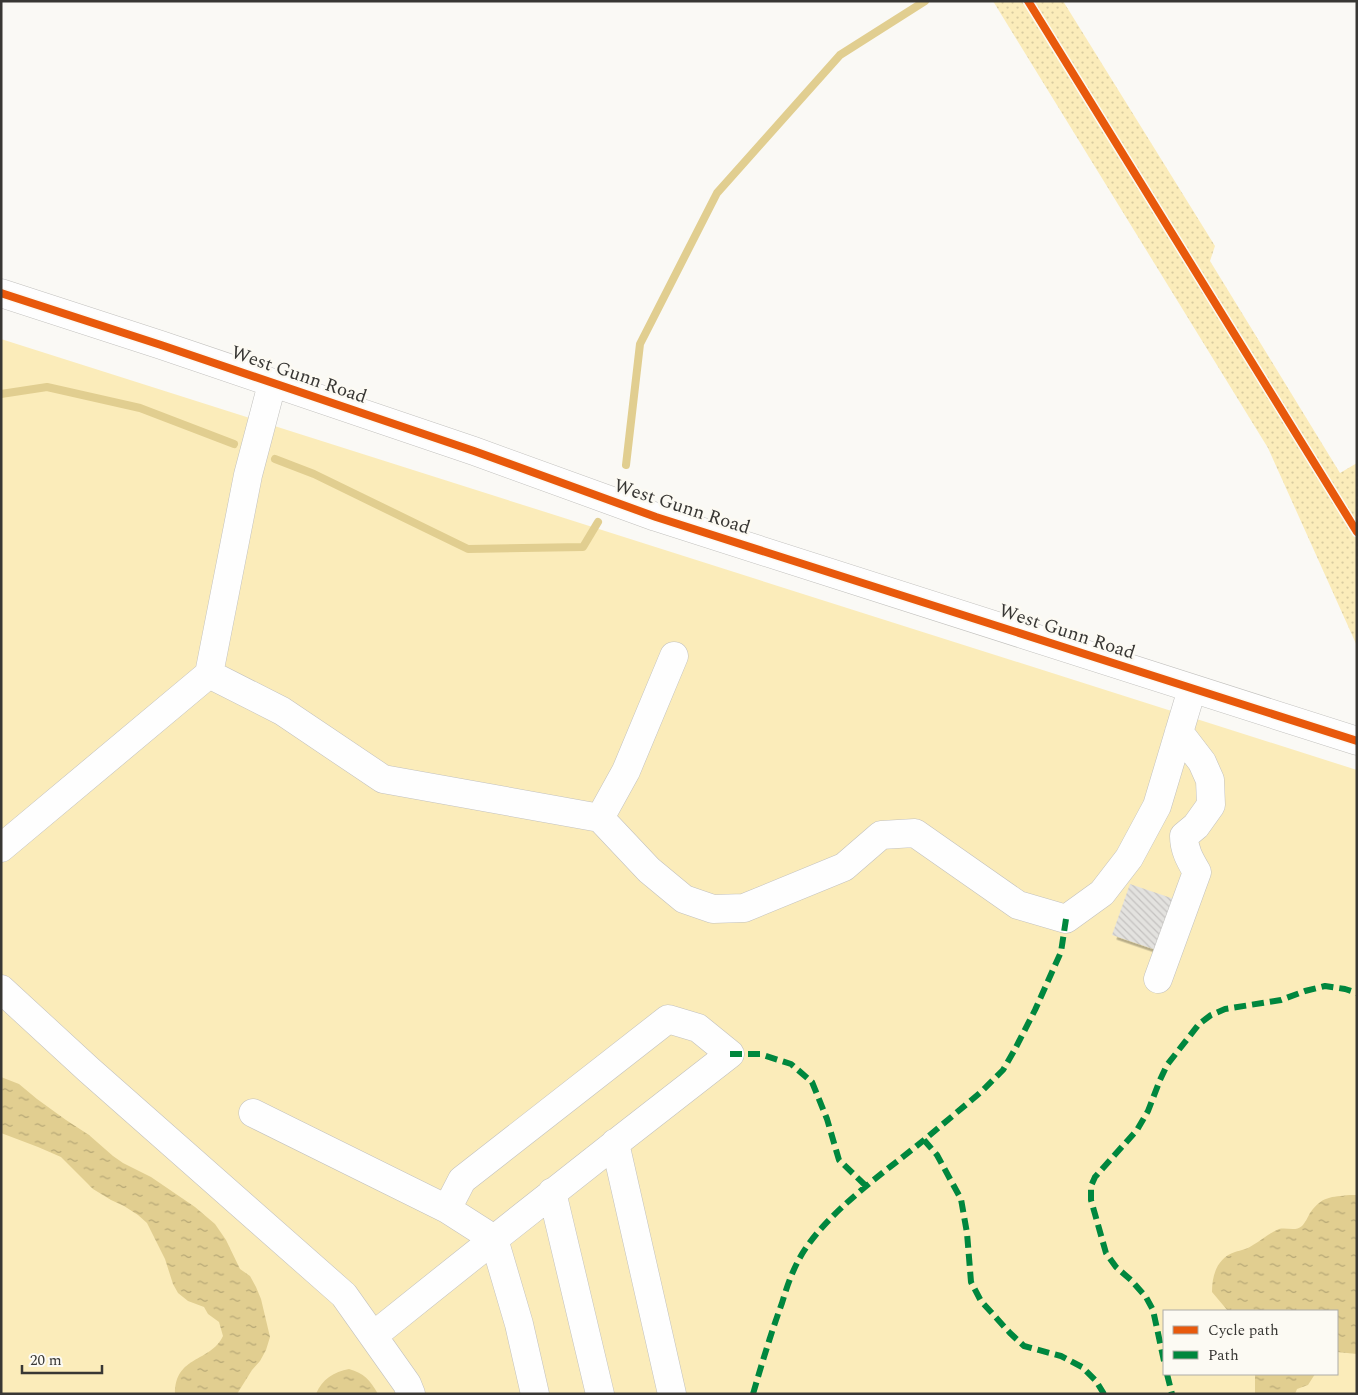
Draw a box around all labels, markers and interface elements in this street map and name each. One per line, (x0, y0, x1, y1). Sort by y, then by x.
street label: West Gunn Road (227, 338, 371, 412)
street label: West Gunn Road (610, 471, 754, 543)
street label: West Gunn Road (995, 596, 1139, 668)
legend (1163, 1310, 1338, 1375)
text: Cycle path (1208, 1319, 1279, 1342)
scale bar (22, 1342, 102, 1374)
text: Path (1208, 1344, 1239, 1367)
text: 20 m (30, 1349, 62, 1372)

